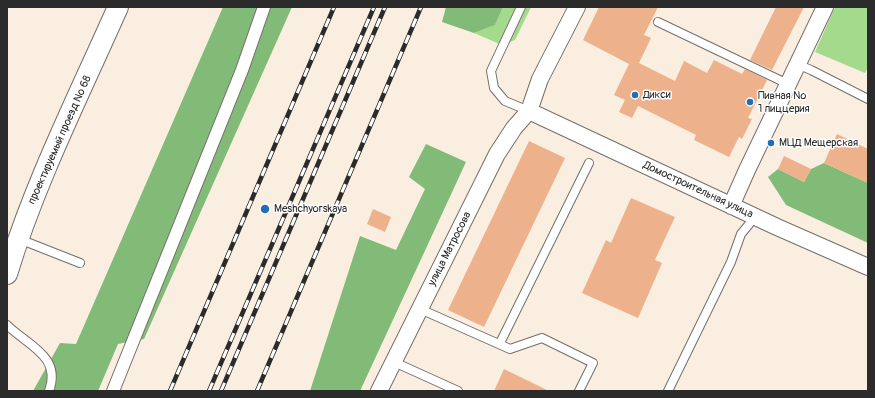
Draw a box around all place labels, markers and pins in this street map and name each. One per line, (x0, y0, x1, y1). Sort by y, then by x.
place label: Дикси (643, 88, 671, 102)
place label: Пивная № 1 пиццерия (758, 89, 810, 115)
marker: Дикси (630, 90, 640, 100)
marker: Пивная № 1 пиццерия (745, 97, 755, 107)
place label: МЦД Мещерская (779, 136, 858, 150)
marker: МЦД Мещерская (766, 138, 776, 148)
place label: Meshchyorskaya (274, 202, 347, 216)
marker: Meshchyorskaya (259, 203, 271, 215)

